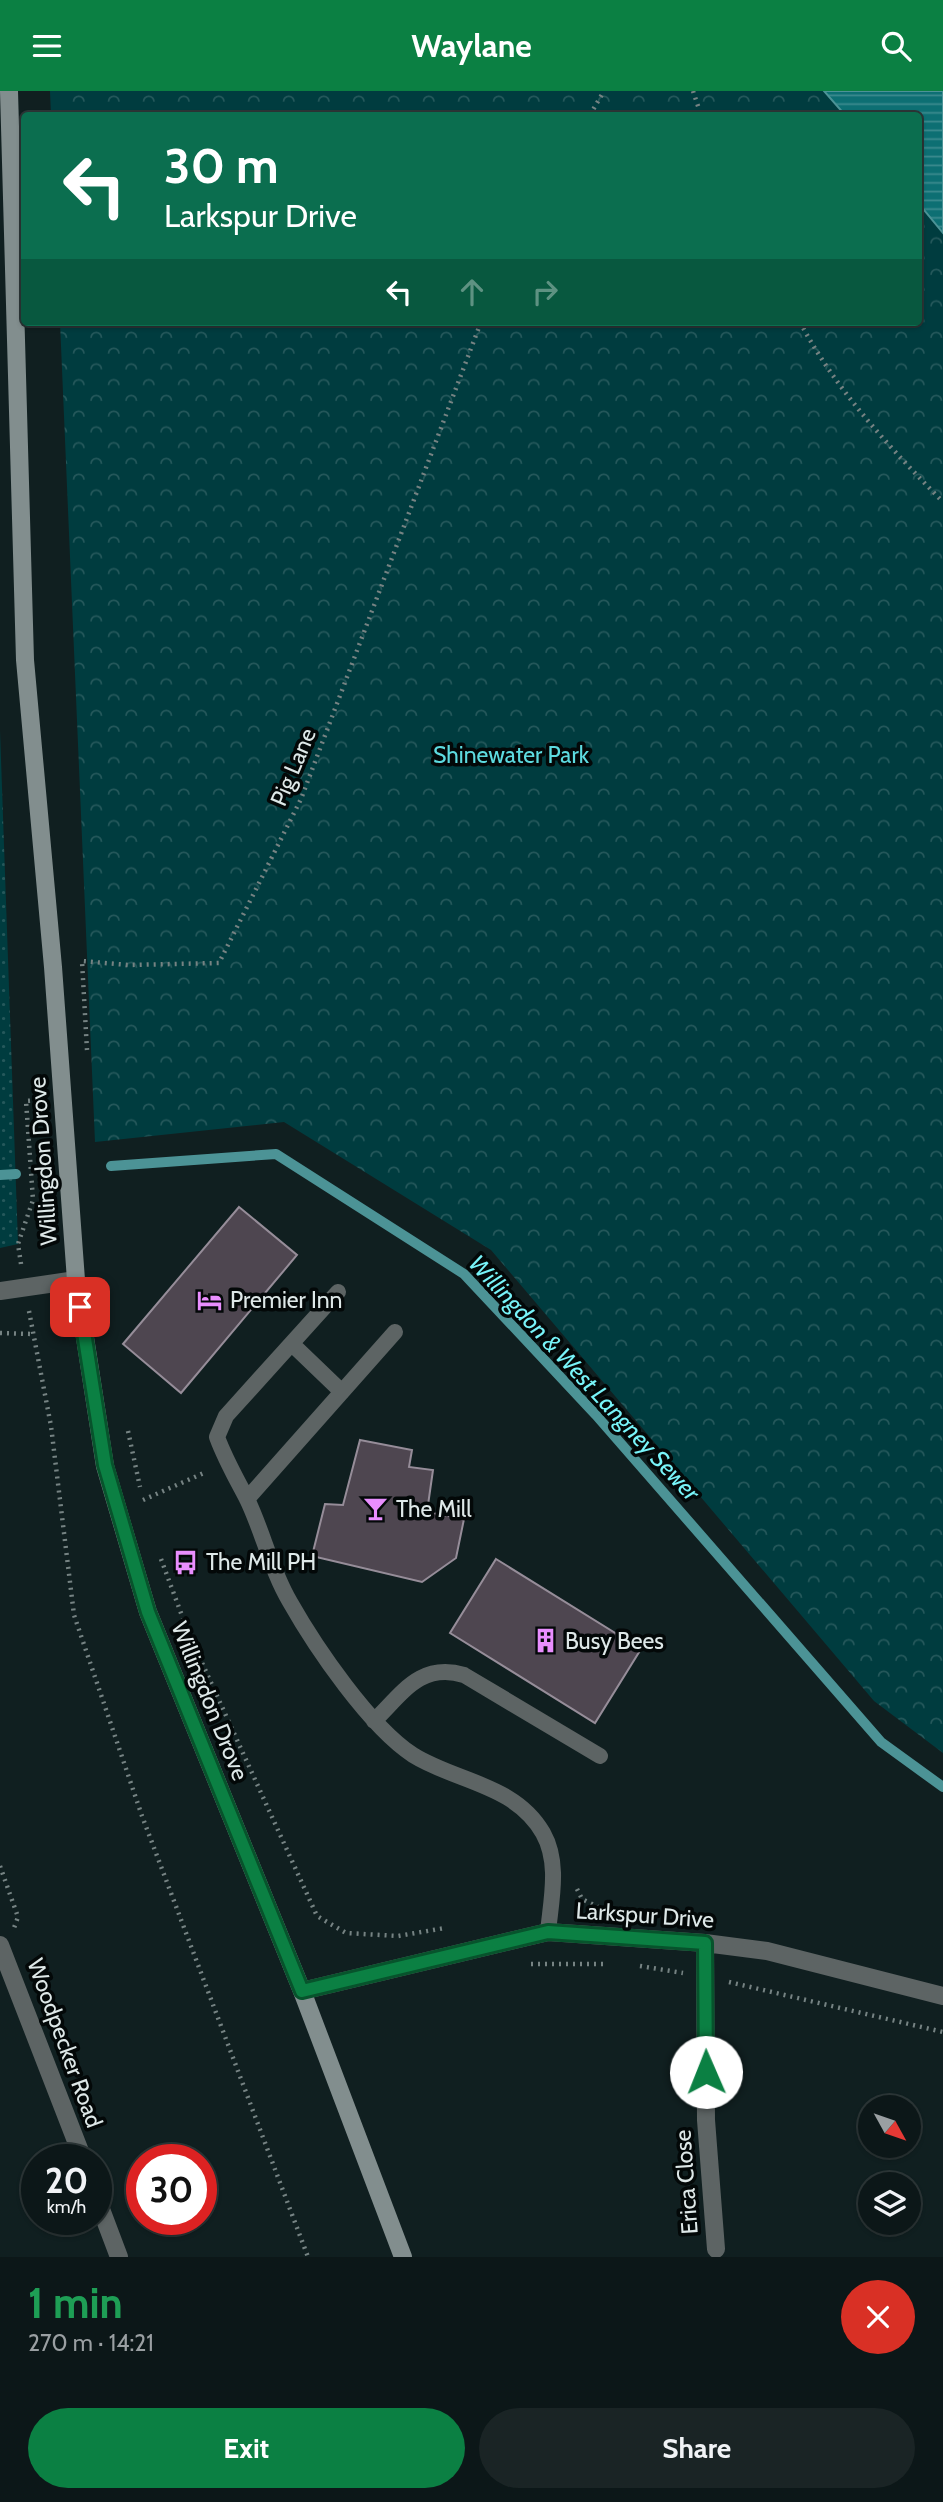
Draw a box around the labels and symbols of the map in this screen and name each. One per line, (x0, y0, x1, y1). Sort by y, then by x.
street label: Pig Lane (264, 724, 322, 810)
park label: Shinewater Park (433, 741, 590, 769)
street label: Willingdon Drove (23, 1076, 63, 1246)
water label: Willingdon & West Langney Sewer (463, 1249, 707, 1508)
pin (50, 1277, 110, 1337)
hotel icon: Premier Inn (196, 1286, 224, 1314)
place label: Premier Inn (230, 1286, 342, 1314)
bar icon: The Mill (362, 1495, 390, 1523)
place label: The Mill (396, 1495, 472, 1523)
bus stop icon: The Mill PH (172, 1548, 200, 1576)
place label: The Mill PH (206, 1548, 316, 1576)
street label: Willingdon Drove (165, 1617, 255, 1785)
building icon: Busy Bees (531, 1627, 559, 1655)
place label: Busy Bees (565, 1627, 664, 1655)
street label: Larkspur Drive (575, 1896, 715, 1934)
street label: Woodpecker Road (21, 1955, 109, 2131)
position arrow (669, 2035, 743, 2109)
north arrow (858, 2095, 920, 2158)
street label: Erica Close (668, 2129, 704, 2235)
speed limit sign: 30 (126, 2144, 217, 2235)

